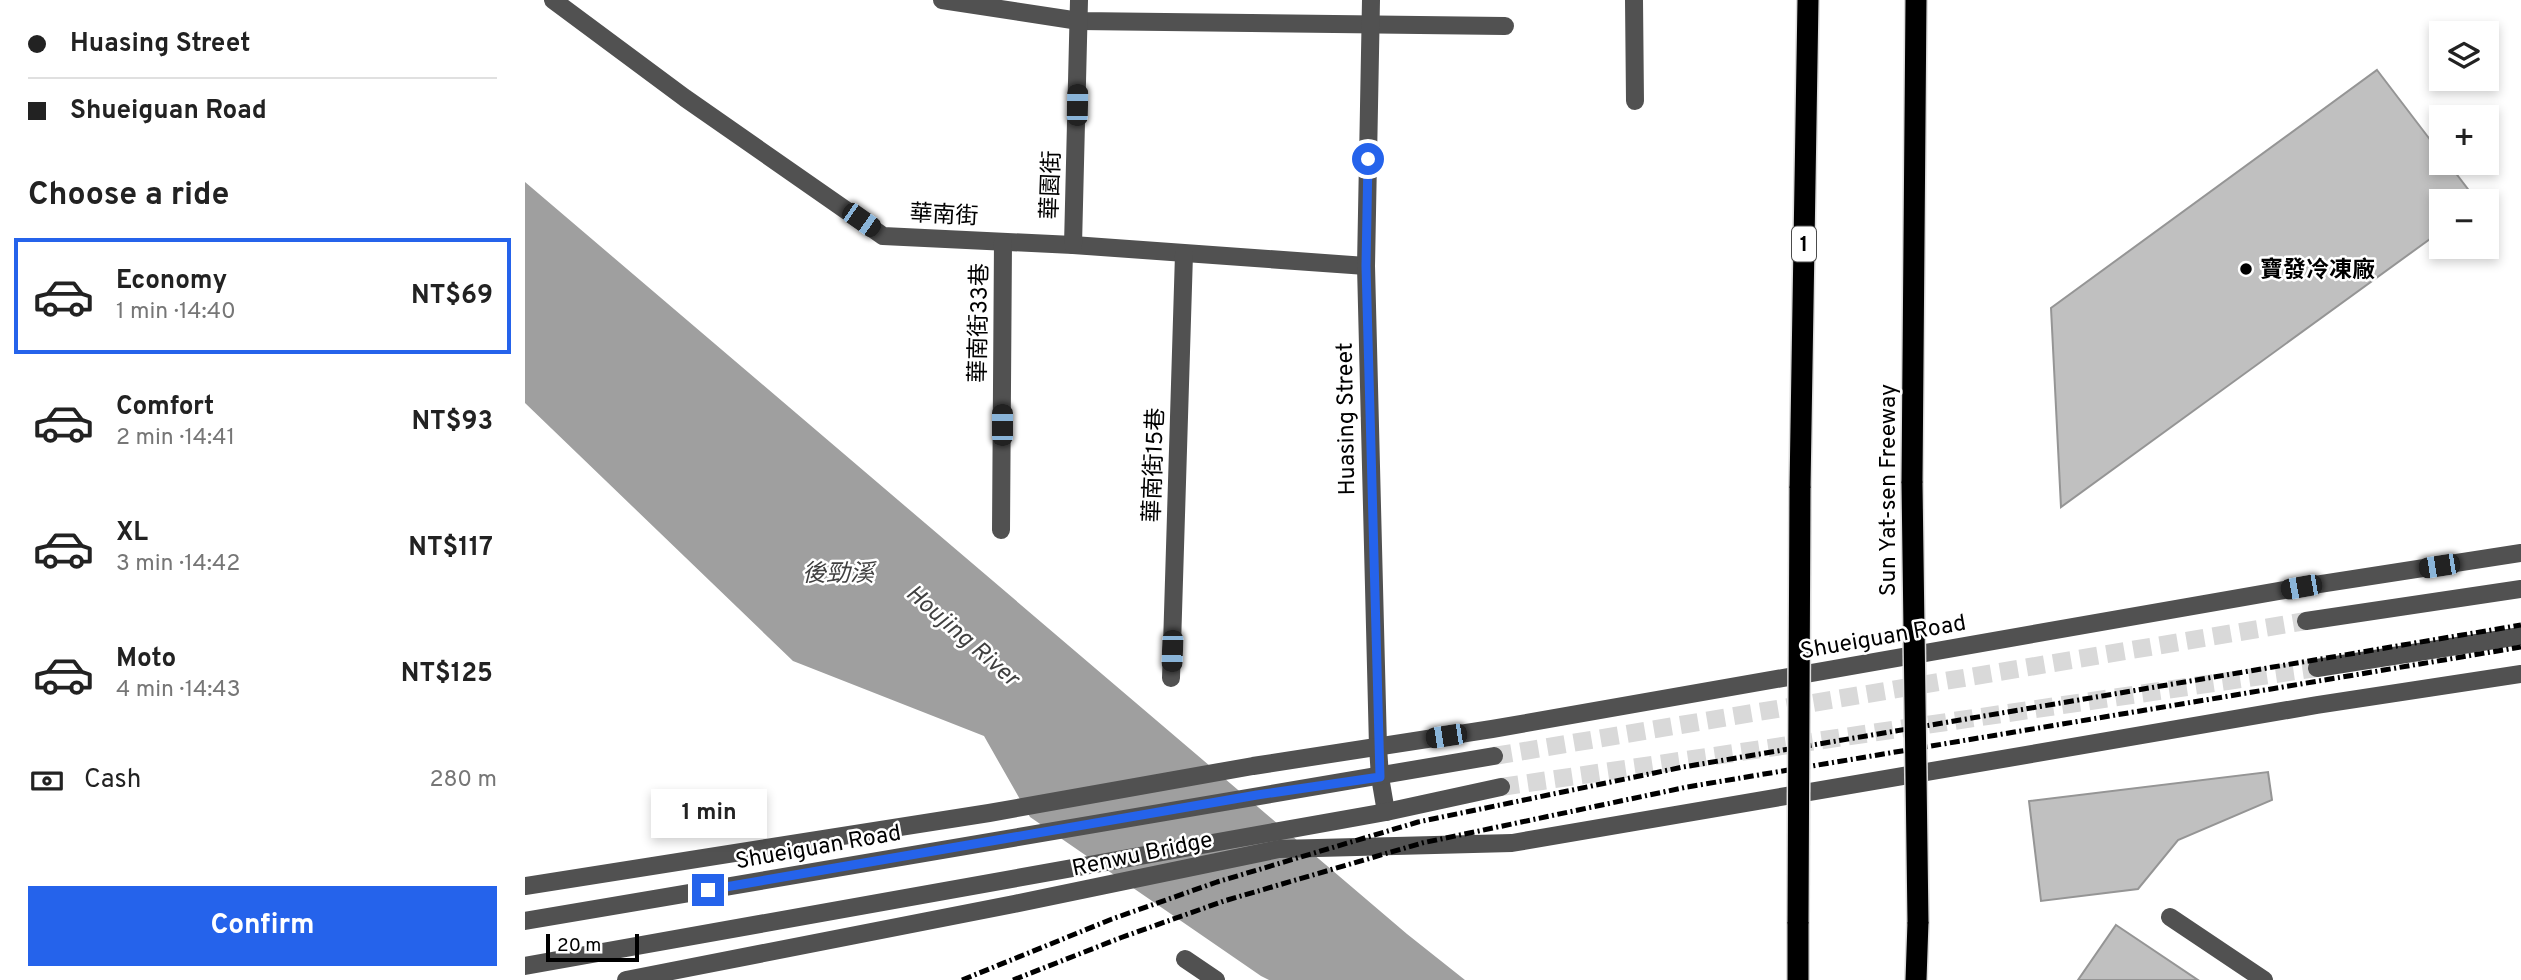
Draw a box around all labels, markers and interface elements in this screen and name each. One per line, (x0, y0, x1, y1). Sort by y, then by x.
map controls (2429, 21, 2499, 259)
button: layers (2429, 21, 2499, 91)
text: Huasing Street (70, 28, 250, 61)
car (1067, 84, 1088, 126)
text: Shueiguan Road (70, 95, 267, 128)
button: + (2429, 105, 2499, 175)
route start (1352, 143, 1384, 175)
street label: 華園街 (1037, 150, 1068, 220)
text: Choose a ride (28, 176, 229, 216)
button: − (2429, 189, 2499, 259)
car (838, 199, 885, 241)
street label: 華南街 (909, 200, 979, 233)
road number: 1 (1792, 226, 1816, 262)
place label: 寶發冷凍廠 (2260, 257, 2375, 286)
marker: 寶發冷凍廠 (2238, 261, 2254, 277)
street label: 華南街33巷 (965, 263, 996, 383)
icon: car (32, 265, 95, 328)
text: Economy (116, 265, 227, 298)
text: NT$69 (411, 280, 493, 313)
text: 1 min · 14:40 (116, 298, 236, 327)
street label: Huasing Street (1332, 342, 1363, 496)
street label: Sun Yat-sen Freeway (1875, 384, 1904, 596)
icon: car (32, 391, 95, 454)
text: Comfort (116, 391, 214, 424)
car (992, 404, 1013, 446)
text: NT$93 (411, 406, 493, 439)
street label: 華南街15巷 (1139, 407, 1172, 523)
text: 2 min · 14:41 (116, 424, 235, 453)
icon: car (32, 517, 95, 580)
text: XL (116, 517, 148, 550)
text: NT$117 (408, 532, 493, 565)
text: 3 min · 14:42 (116, 550, 240, 579)
car (2417, 552, 2462, 580)
water label: 後勁溪 (802, 560, 877, 590)
car (2279, 573, 2324, 601)
water label: Houjing River (899, 579, 1026, 695)
street label: Shueiguan Road (1798, 610, 1969, 667)
car (1161, 630, 1184, 672)
icon: car (32, 643, 95, 706)
text: Moto (116, 643, 176, 676)
text: NT$125 (401, 658, 493, 691)
text: 4 min · 14:43 (116, 676, 240, 705)
car (1424, 722, 1469, 750)
icon: cash (28, 762, 66, 800)
text: Cash (84, 764, 141, 797)
text: 280 m (429, 766, 497, 795)
callout: 1 min (650, 788, 766, 838)
text: 1 min (681, 799, 737, 828)
street label: Shueiguan Road (733, 820, 904, 877)
street label: Renwu Bridge (1070, 826, 1215, 884)
route end (692, 874, 724, 906)
button: Confirm (28, 886, 497, 966)
scale bar (546, 931, 639, 963)
text: 20 m (557, 934, 601, 958)

